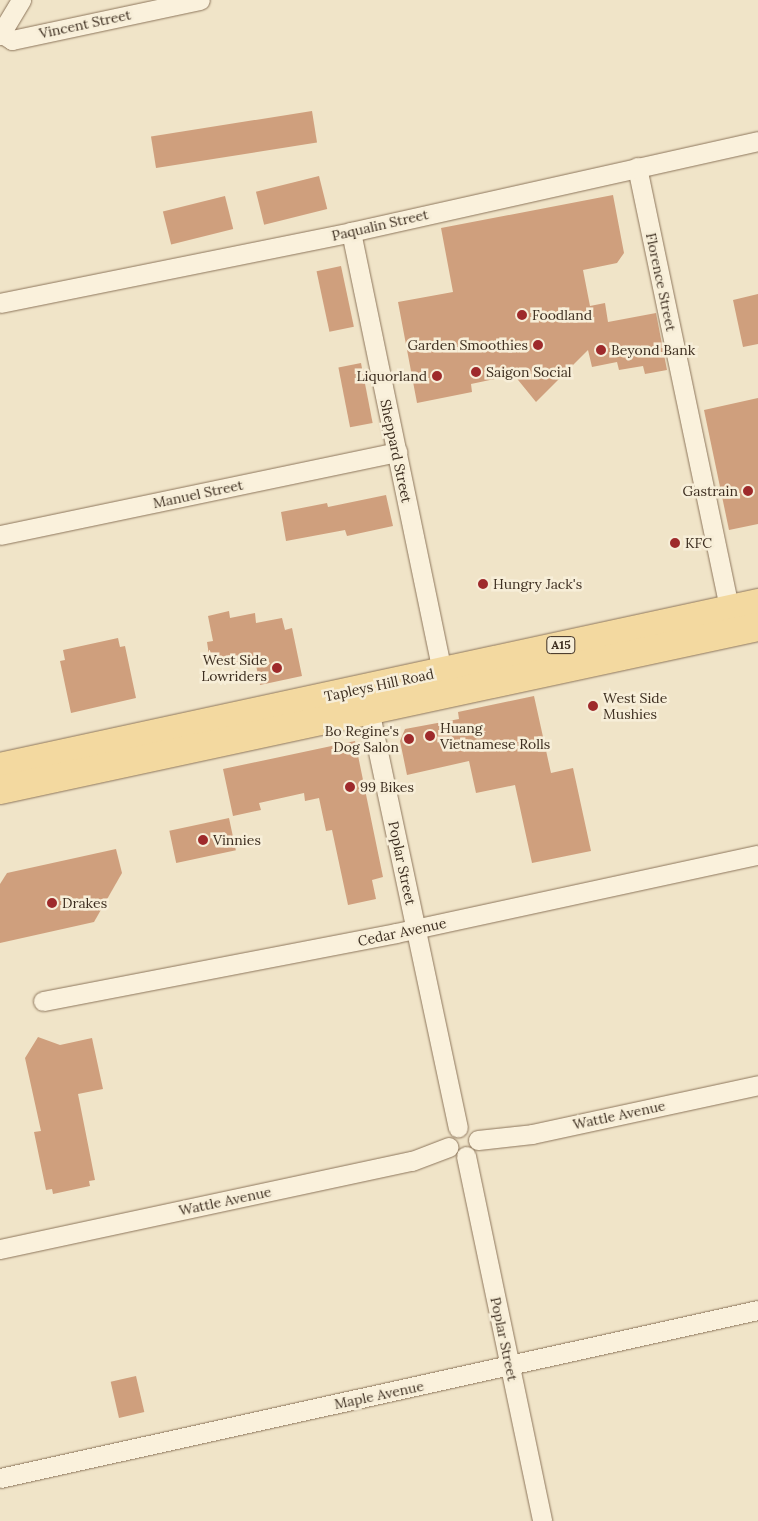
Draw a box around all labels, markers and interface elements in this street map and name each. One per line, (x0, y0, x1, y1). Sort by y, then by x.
street label: Vincent Street (38, 6, 132, 42)
street label: Paqualin Street (330, 206, 430, 244)
street label: Florence Street (642, 231, 680, 333)
place label: Foodland (532, 307, 592, 323)
marker: Foodland (516, 309, 528, 321)
place label: Garden Smoothies (407, 337, 528, 353)
marker: Garden Smoothies (532, 339, 544, 351)
place label: Beyond Bank (611, 342, 695, 358)
marker: Beyond Bank (595, 344, 607, 356)
place label: Saigon Social (486, 364, 572, 380)
marker: Saigon Social (470, 366, 482, 378)
place label: Liquorland (356, 368, 427, 384)
marker: Liquorland (431, 370, 443, 382)
street label: Sheppard Street (377, 398, 415, 504)
street label: Manuel Street (151, 476, 245, 512)
place label: Gastrain (683, 483, 738, 499)
marker: Gastrain (742, 485, 754, 497)
place label: KFC (685, 535, 712, 551)
marker: KFC (669, 537, 681, 549)
place label: Hungry Jack's (493, 576, 582, 592)
marker: Hungry Jack's (477, 578, 489, 590)
road number: A15 (546, 636, 576, 654)
place label: West Side Lowriders (201, 652, 267, 684)
marker: West Side Lowriders (271, 662, 283, 674)
street label: Tapleys Hill Road (323, 665, 435, 705)
place label: West Side Mushies (603, 690, 667, 722)
marker: West Side Mushies (587, 700, 599, 712)
place label: Huang Vietnamese Rolls (440, 720, 550, 752)
place label: Bo Regine's Dog Salon (325, 723, 399, 756)
marker: Huang Vietnamese Rolls (424, 730, 436, 742)
marker: Bo Regine's Dog Salon (403, 733, 415, 745)
place label: 99 Bikes (360, 779, 414, 795)
marker: 99 Bikes (344, 781, 356, 793)
street label: Poplar Street (385, 820, 419, 906)
place label: Vinnies (213, 832, 261, 848)
marker: Vinnies (197, 834, 209, 846)
place label: Drakes (62, 895, 107, 911)
marker: Drakes (46, 897, 58, 909)
street label: Cedar Avenue (356, 914, 448, 950)
street label: Wattle Avenue (571, 1097, 667, 1133)
street label: Wattle Avenue (177, 1183, 273, 1219)
street label: Poplar Street (487, 1296, 521, 1382)
street label: Maple Avenue (333, 1377, 425, 1413)

